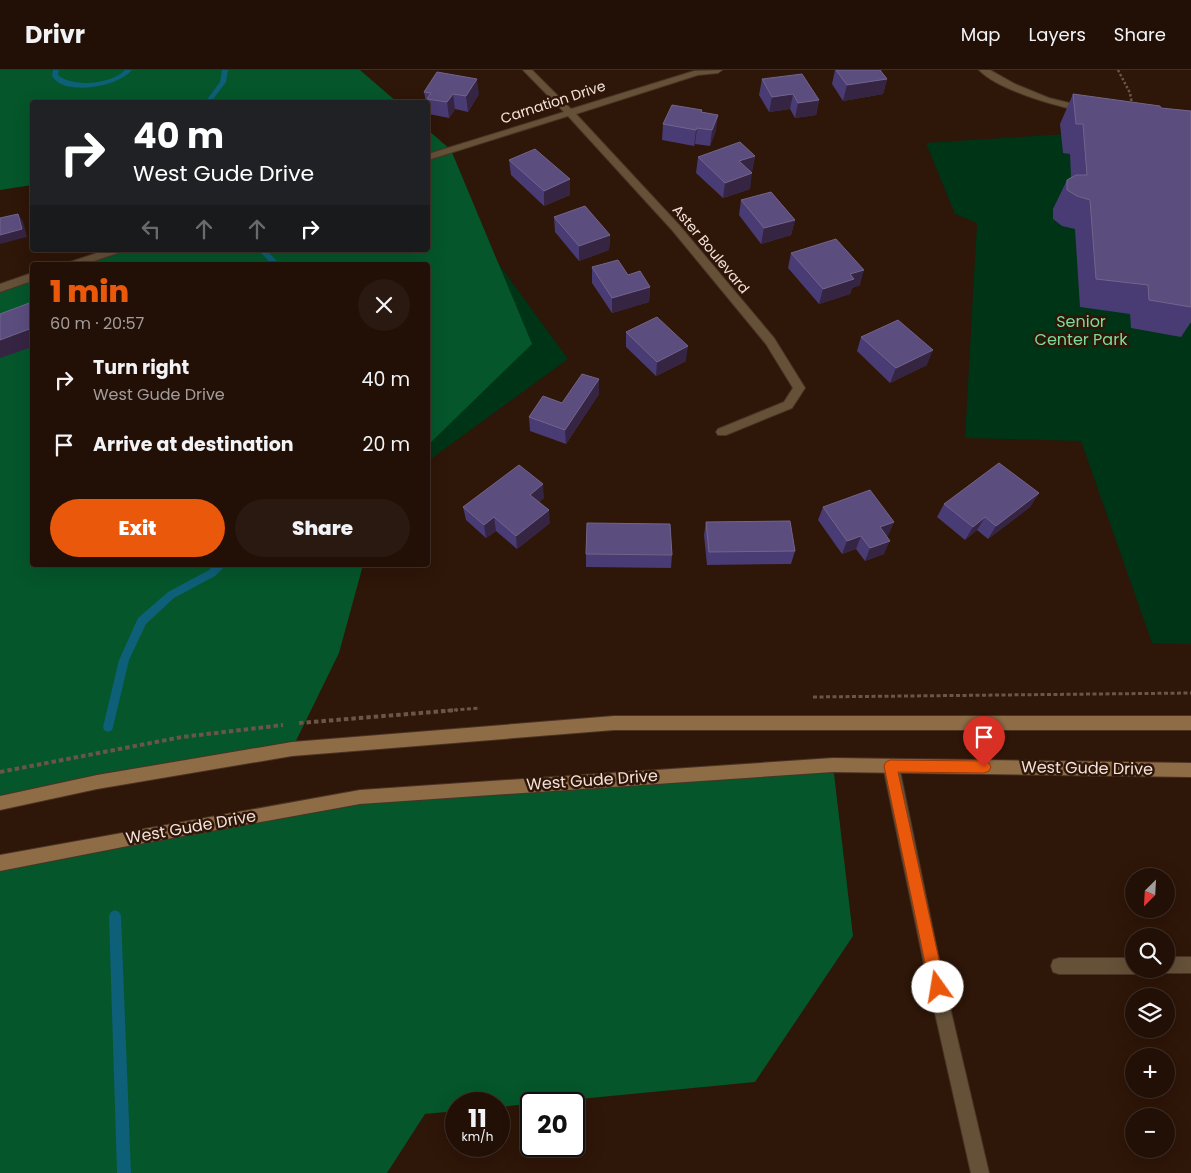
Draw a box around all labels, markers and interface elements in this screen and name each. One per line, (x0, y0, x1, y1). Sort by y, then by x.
text: Drivr (25, 18, 85, 51)
text: Map (961, 22, 1001, 47)
text: Layers (1029, 22, 1086, 47)
text: Share (1114, 22, 1166, 47)
street label: Carnation Drive (498, 76, 608, 128)
text: 40 m (133, 111, 224, 160)
icon: right (50, 120, 115, 185)
text: West Gude Drive (133, 158, 314, 189)
street label: Aster Boulevard (668, 200, 754, 298)
icon: left (137, 215, 165, 243)
icon: ahead (190, 215, 218, 243)
icon: ahead (243, 215, 271, 243)
icon: right (296, 215, 324, 243)
text: 1 min (50, 270, 129, 313)
button: close (358, 279, 410, 331)
park label: Senior Center Park (1035, 310, 1128, 351)
text: 60 m · 20:57 (50, 312, 144, 335)
text: Turn right (93, 354, 189, 381)
icon: right (50, 366, 78, 394)
text: 40 m (361, 366, 410, 393)
text: West Gude Drive (93, 383, 225, 406)
icon: arrive (50, 431, 78, 459)
text: Arrive at destination (93, 431, 294, 458)
text: 20 m (362, 431, 410, 458)
button: Exit (50, 499, 225, 557)
button: Share (235, 499, 410, 557)
pin (963, 716, 1005, 767)
icon: arrive (970, 723, 998, 751)
street label: West Gude Drive (1021, 755, 1153, 781)
street label: West Gude Drive (525, 764, 659, 796)
street label: West Gude Drive (124, 804, 258, 850)
north arrow (1125, 868, 1175, 918)
map controls (1125, 868, 1175, 1158)
button: search (1125, 928, 1175, 978)
position arrow (911, 960, 963, 1012)
button: layers (1125, 988, 1175, 1038)
button: + (1125, 1048, 1175, 1098)
speed limit sign: 20 (520, 1092, 585, 1157)
text: 11 (468, 1101, 487, 1136)
button: − (1125, 1108, 1175, 1158)
text: km/h (462, 1128, 493, 1145)

